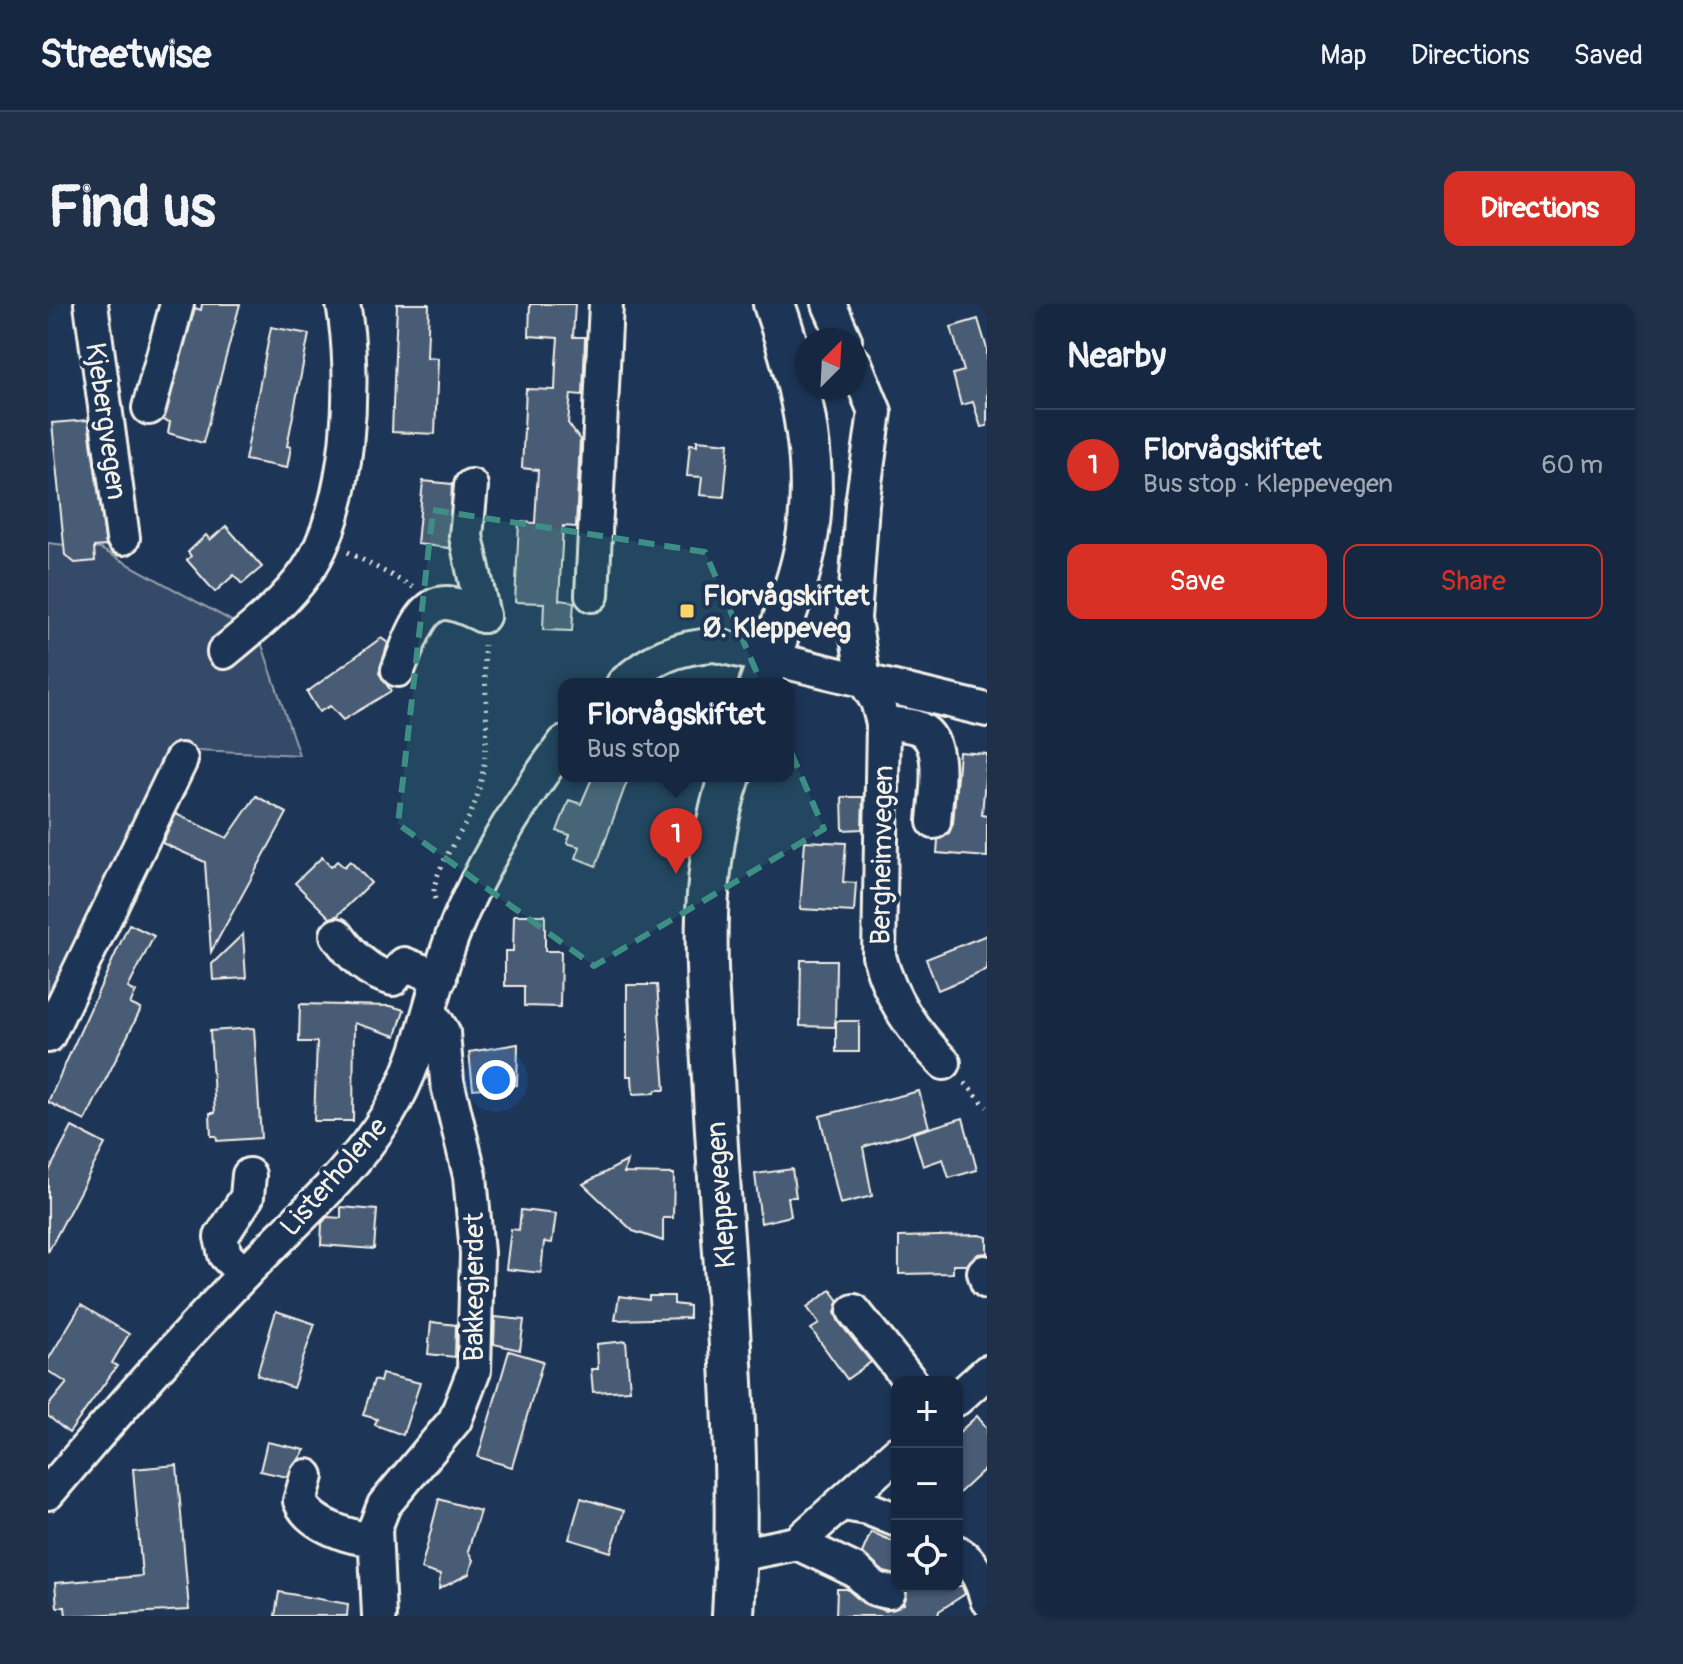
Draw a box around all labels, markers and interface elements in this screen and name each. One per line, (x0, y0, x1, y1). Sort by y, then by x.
text: Streetwise (40, 31, 211, 79)
text: Map (1320, 38, 1367, 73)
text: Directions (1411, 38, 1530, 73)
text: Saved (1574, 38, 1643, 73)
button: Directions (1444, 171, 1635, 246)
text: Find us (48, 174, 216, 243)
north arrow (795, 328, 867, 400)
text: Nearby (1067, 335, 1166, 378)
street label: Kjebergvegen (77, 340, 134, 502)
text: Florvågskiftet (1143, 431, 1322, 468)
text: 1 (1088, 449, 1098, 481)
text: 60 m (1541, 449, 1603, 481)
text: Bus stop · Kleppevegen (1143, 468, 1393, 500)
button: Save (1067, 544, 1327, 619)
button: Share (1343, 544, 1603, 619)
place label: Florvågskiftet Ø. Kleppeveg (703, 579, 870, 646)
marker: Florvågskiftet Ø. Kleppeveg (678, 602, 696, 620)
popup (558, 678, 794, 782)
text: Florvågskiftet (587, 696, 765, 733)
text: Bus stop (587, 733, 680, 765)
street label: Bergheimvegen (863, 765, 902, 945)
pin: 1 (650, 808, 702, 874)
your location (476, 1060, 516, 1100)
street label: Listerholene (273, 1110, 395, 1244)
street label: Kleppevegen (699, 1120, 744, 1270)
street label: Bakkegjerdet (457, 1212, 492, 1361)
map controls (891, 1376, 963, 1592)
button: + (891, 1376, 963, 1448)
button: − (891, 1448, 963, 1520)
button: locate (891, 1520, 963, 1592)

